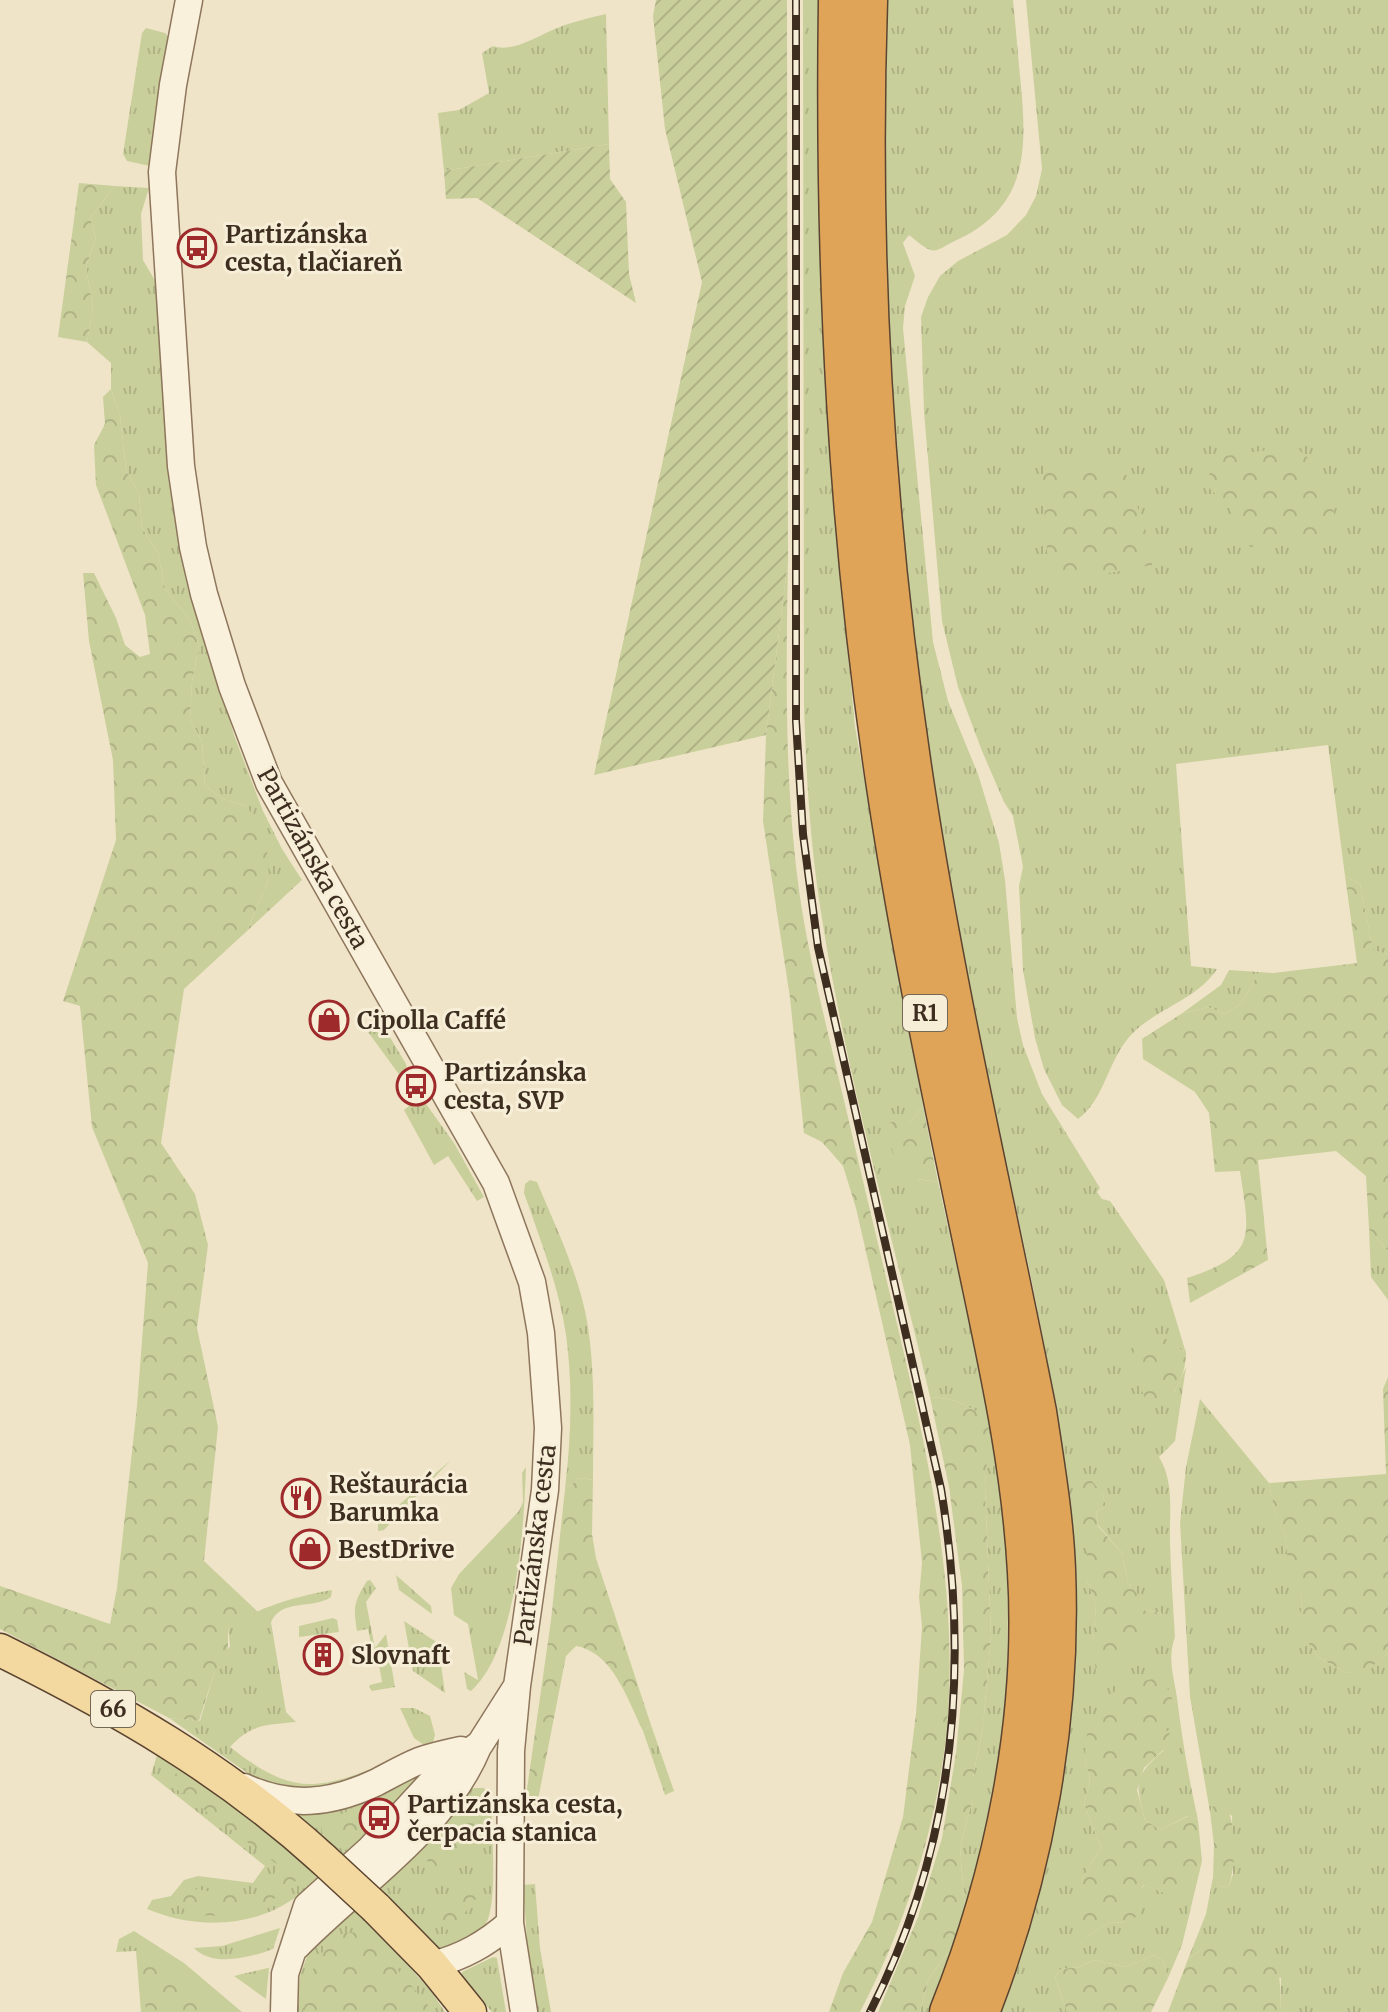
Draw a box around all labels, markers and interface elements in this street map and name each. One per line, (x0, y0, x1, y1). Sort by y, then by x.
place label: Partizánska cesta, tlačiareň (225, 219, 403, 278)
bus stop icon: Partizánska cesta, tlačiareň (176, 227, 218, 269)
street label: Partizánska cesta (250, 762, 376, 954)
road number: R1 (903, 995, 947, 1031)
shop icon: Cipolla Caffé (308, 999, 350, 1041)
place label: Cipolla Caffé (357, 1005, 506, 1036)
place label: Partizánska cesta, SVP (444, 1057, 587, 1116)
bus stop icon: Partizánska cesta, SVP (395, 1065, 437, 1107)
street label: Partizánska cesta (507, 1442, 563, 1647)
place label: Reštaurácia Barumka (329, 1469, 468, 1528)
restaurant icon: Reštaurácia Barumka (280, 1477, 322, 1519)
shop icon: BestDrive (289, 1528, 331, 1570)
place label: BestDrive (338, 1534, 454, 1565)
building icon: Slovnaft (302, 1634, 344, 1676)
place label: Slovnaft (351, 1640, 451, 1671)
road number: 66 (91, 1691, 135, 1727)
place label: Partizánska cesta, čerpacia stanica (407, 1789, 623, 1848)
bus stop icon: Partizánska cesta, čerpacia stanica (358, 1797, 400, 1839)

